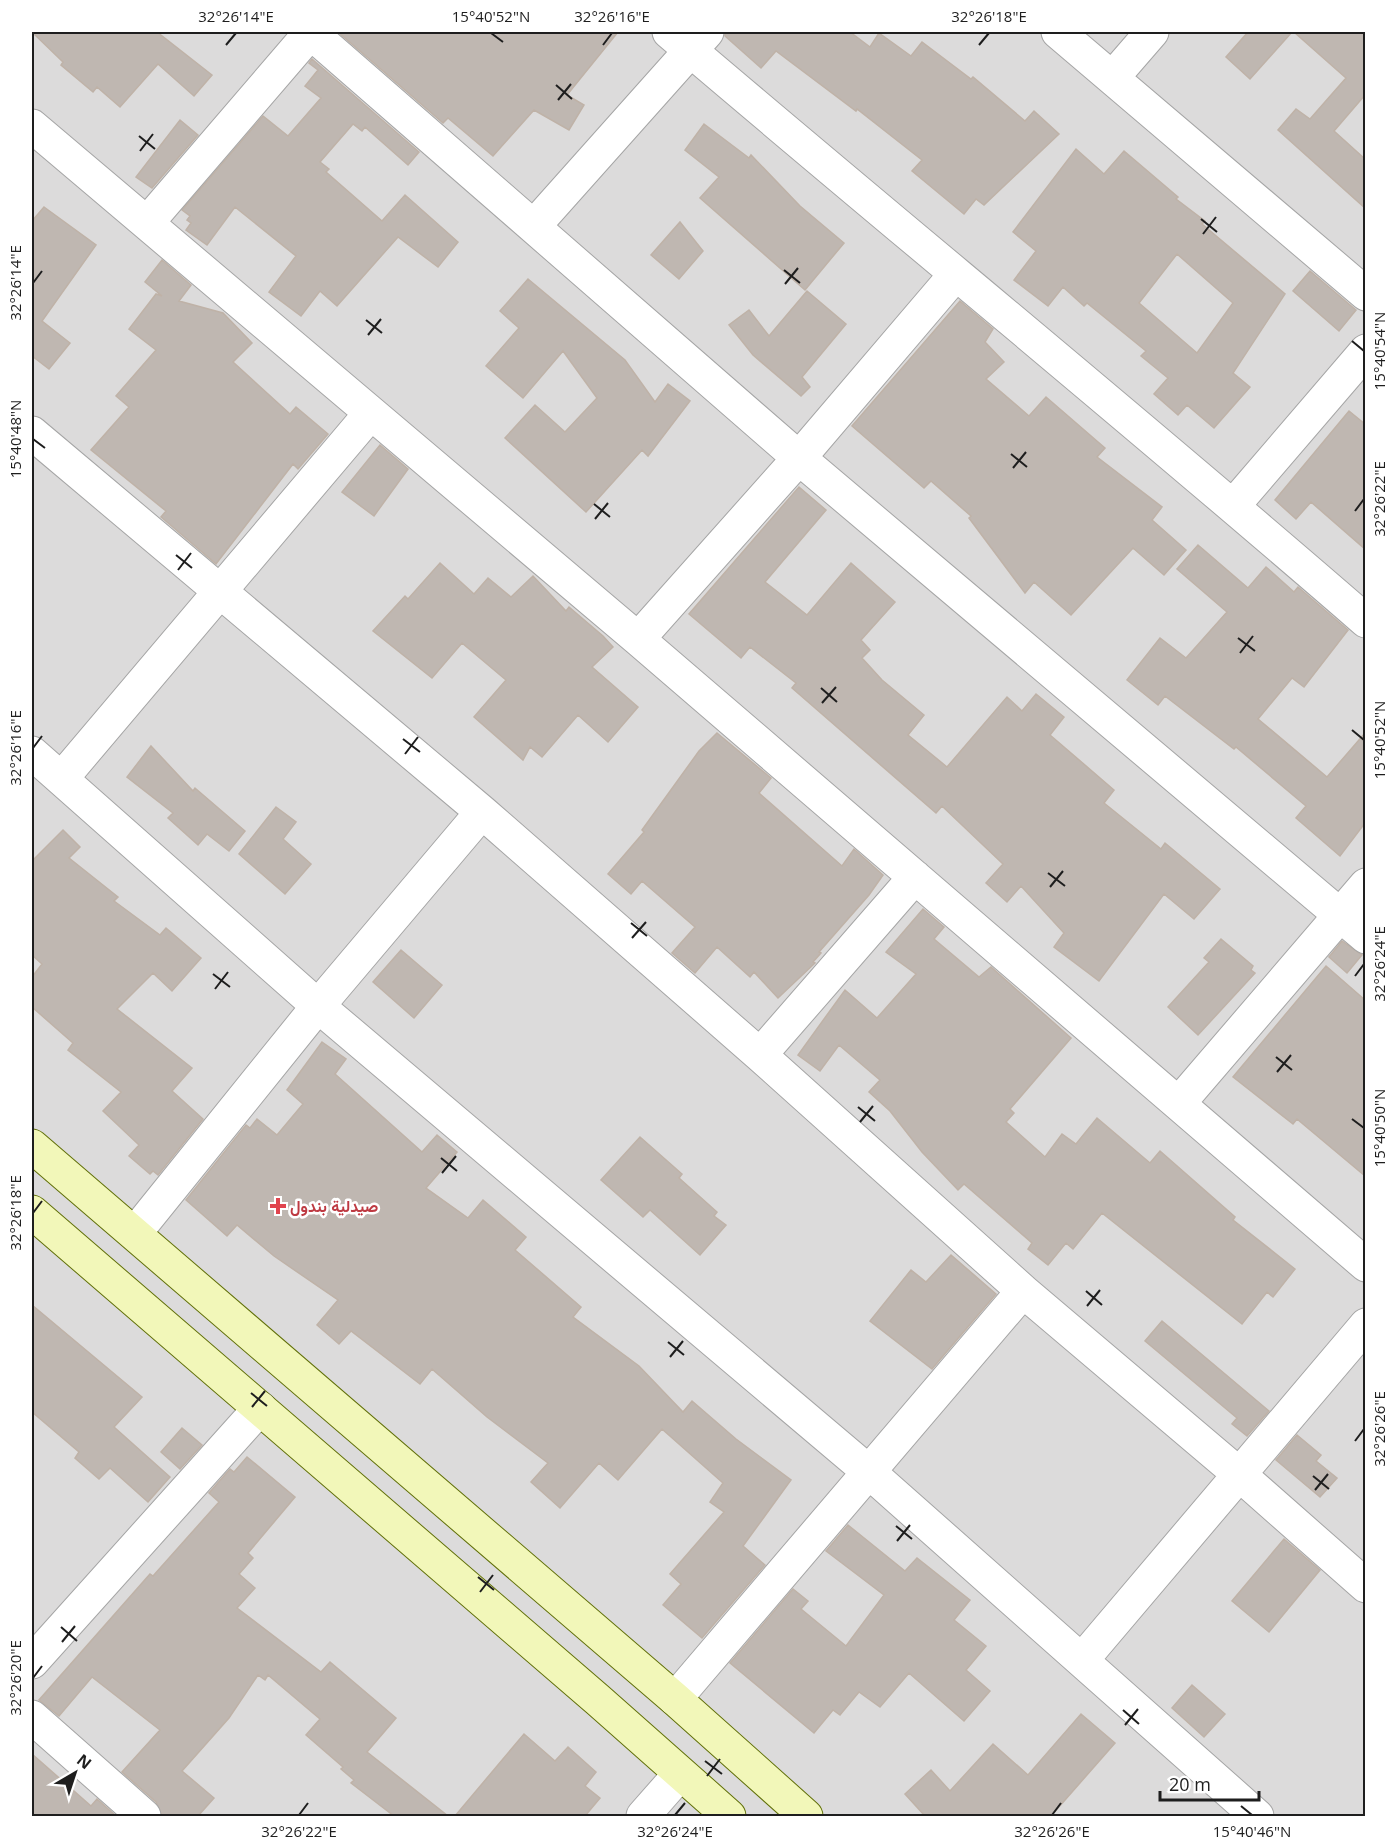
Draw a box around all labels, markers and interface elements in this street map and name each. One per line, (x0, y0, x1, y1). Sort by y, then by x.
text: 32°26'14"E (198, 6, 274, 26)
text: 15°40'52"N (452, 6, 530, 26)
text: 32°26'16"E (574, 6, 650, 26)
text: 32°26'18"E (951, 6, 1027, 26)
text: 32°26'14"E (5, 245, 25, 321)
text: 15°40'54"N (1369, 312, 1389, 390)
text: 15°40'48"N (5, 400, 25, 478)
text: 32°26'22"E (1369, 461, 1389, 537)
text: 15°40'52"N (1369, 701, 1389, 779)
text: 32°26'16"E (5, 710, 25, 786)
text: 32°26'24"E (1369, 926, 1389, 1002)
text: 15°40'50"N (1369, 1089, 1389, 1167)
text: 32°26'18"E (5, 1175, 25, 1251)
place label: صيدلية بندول (290, 1195, 378, 1217)
marker: صيدلية بندول (271, 1199, 285, 1213)
text: 32°26'26"E (1369, 1391, 1389, 1467)
text: 32°26'20"E (5, 1640, 25, 1716)
north arrow (45, 1743, 105, 1803)
text: N (72, 1749, 96, 1774)
scale bar (1160, 1764, 1259, 1802)
text: 20 m (1169, 1772, 1211, 1796)
text: 32°26'22"E (261, 1821, 337, 1841)
text: 32°26'24"E (637, 1821, 713, 1841)
text: 32°26'26"E (1014, 1821, 1090, 1841)
text: 15°40'46"N (1213, 1821, 1291, 1841)

